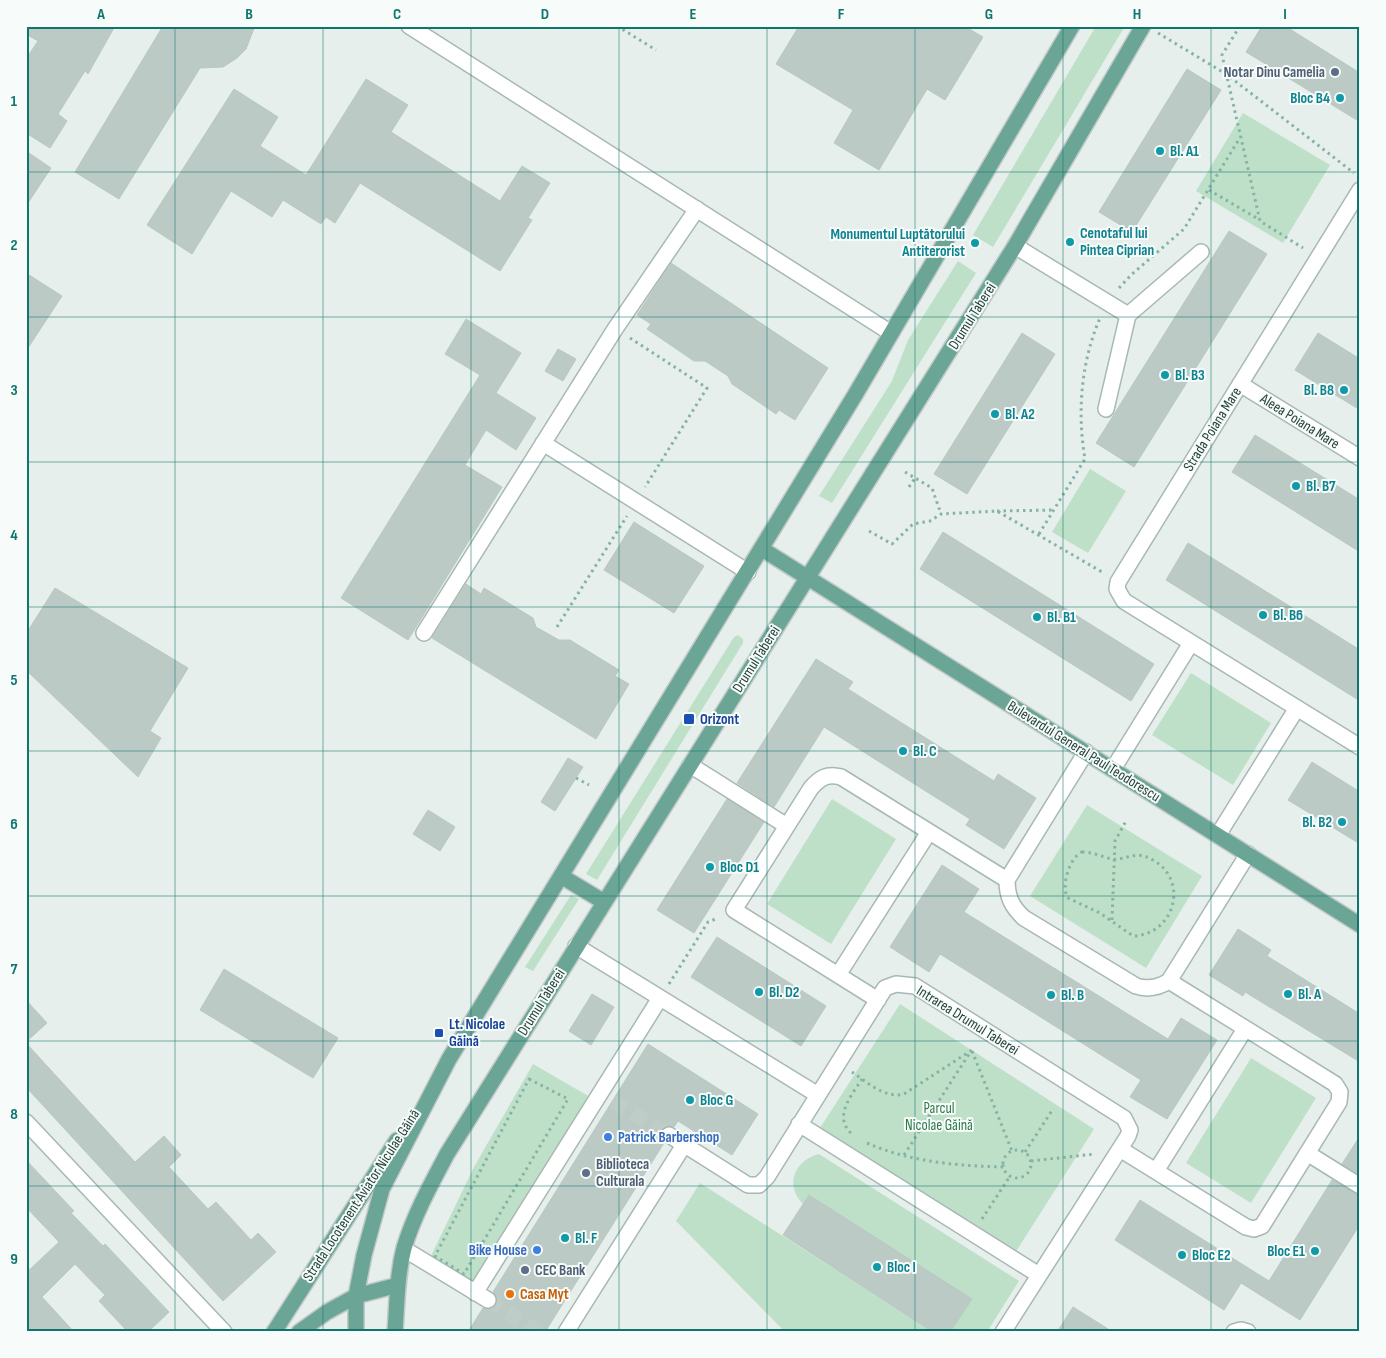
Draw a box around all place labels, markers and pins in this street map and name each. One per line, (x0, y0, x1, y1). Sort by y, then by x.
place label: Notar Dinu Camelia (1224, 63, 1325, 82)
marker: Notar Dinu Camelia (1329, 66, 1341, 78)
place label: Bloc B4 (1290, 89, 1330, 108)
marker: Bloc B4 (1334, 92, 1346, 104)
place label: Bl. A1 (1170, 142, 1199, 161)
marker: Bl. A1 (1154, 145, 1166, 157)
place label: Cenotaful lui Pintea Ciprian (1080, 224, 1154, 260)
place label: Monumentul Luptătorului Antiterorist (830, 225, 965, 261)
marker: Cenotaful lui Pintea Ciprian (1064, 236, 1076, 248)
marker: Monumentul Luptătorului Antiterorist (969, 237, 981, 249)
place label: Bl. B3 (1175, 366, 1205, 385)
marker: Bl. B3 (1159, 369, 1171, 381)
place label: Bl. B8 (1304, 381, 1334, 400)
marker: Bl. B8 (1338, 384, 1350, 396)
place label: Bl. A2 (1005, 405, 1035, 424)
marker: Bl. A2 (989, 408, 1001, 420)
place label: Bl. B7 (1306, 477, 1336, 496)
marker: Bl. B7 (1290, 480, 1302, 492)
place label: Bl. B6 (1273, 606, 1303, 625)
place label: Bl. B1 (1047, 608, 1076, 627)
marker: Bl. B6 (1257, 609, 1269, 621)
marker: Bl. B1 (1031, 611, 1043, 623)
place label: Orizont (700, 710, 739, 729)
marker: Orizont (682, 712, 696, 726)
place label: Bl. C (913, 742, 937, 761)
marker: Bl. C (897, 745, 909, 757)
place label: Bl. B2 (1302, 813, 1332, 832)
marker: Bl. B2 (1336, 816, 1348, 828)
place label: Bloc D1 (720, 858, 759, 877)
marker: Bloc D1 (704, 861, 716, 873)
place label: Bl. D2 (769, 983, 799, 1002)
place label: Bl. A (1298, 985, 1322, 1004)
marker: Bl. D2 (753, 986, 765, 998)
place label: Bl. B (1061, 986, 1084, 1005)
marker: Bl. A (1282, 988, 1294, 1000)
marker: Bl. B (1045, 989, 1057, 1001)
place label: Lt. Nicolae Găină (449, 1015, 505, 1051)
marker: Lt. Nicolae Găină (433, 1027, 445, 1039)
place label: Bloc G (700, 1091, 733, 1110)
marker: Bloc G (684, 1094, 696, 1106)
place label: Patrick Barbershop (618, 1128, 719, 1147)
marker: Patrick Barbershop (602, 1131, 614, 1143)
place label: Biblioteca Culturala (596, 1155, 649, 1191)
marker: Biblioteca Culturala (580, 1167, 592, 1179)
place label: Bl. F (575, 1229, 597, 1248)
marker: Bl. F (559, 1232, 571, 1244)
place label: Bike House (469, 1241, 527, 1260)
place label: Bloc E1 (1267, 1242, 1305, 1261)
marker: Bike House (531, 1244, 543, 1256)
marker: Bloc E1 (1309, 1245, 1321, 1257)
place label: Bloc E2 (1192, 1246, 1230, 1265)
marker: Bloc E2 (1176, 1249, 1188, 1261)
place label: Bloc I (887, 1258, 916, 1277)
place label: CEC Bank (535, 1261, 586, 1280)
marker: Bloc I (871, 1261, 883, 1273)
marker: CEC Bank (519, 1264, 531, 1276)
place label: Casa Myt (520, 1285, 569, 1304)
marker: Casa Myt (504, 1288, 516, 1300)

